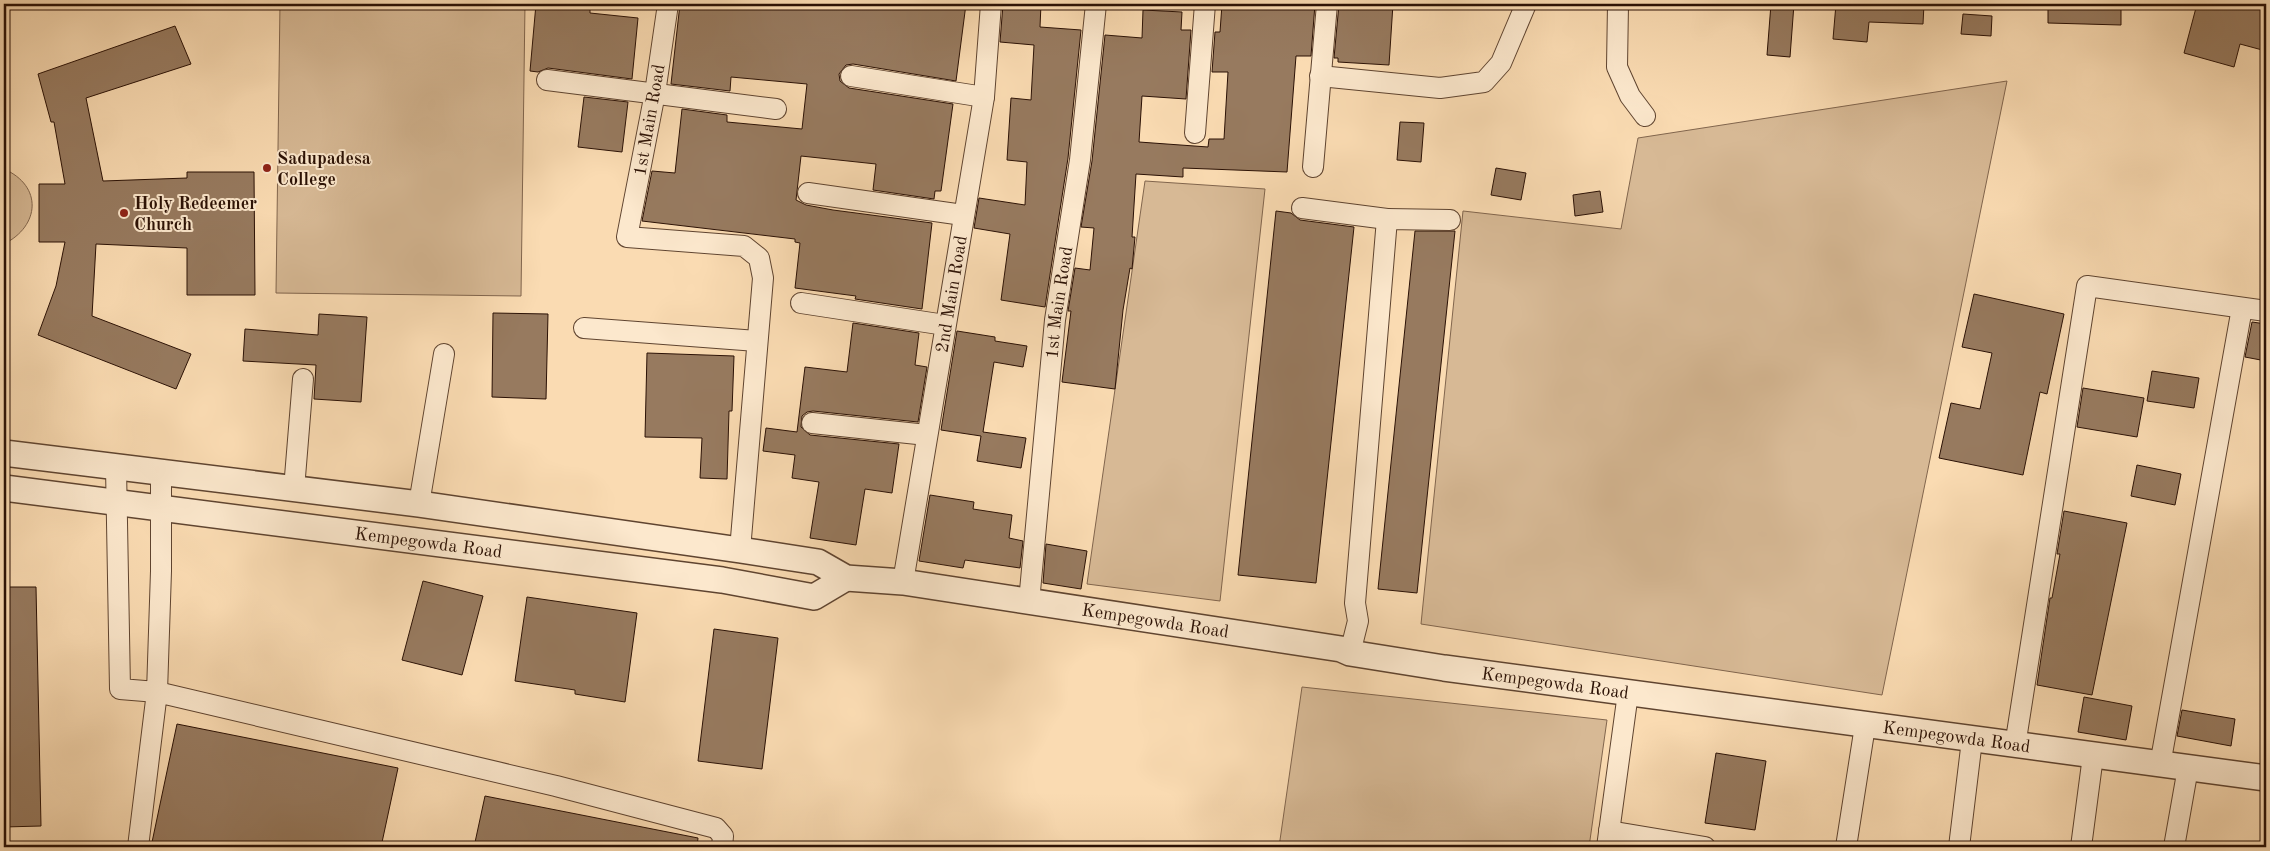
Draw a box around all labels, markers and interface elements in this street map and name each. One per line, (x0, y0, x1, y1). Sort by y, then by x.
street label: 1st Main Road (631, 63, 669, 178)
place label: Sadupadesa College (277, 150, 371, 189)
marker: Sadupadesa College (261, 162, 273, 174)
place label: Holy Redeemer Church (134, 195, 257, 234)
marker: Holy Redeemer Church (118, 207, 130, 219)
street label: 2nd Main Road (933, 234, 971, 354)
street label: 1st Main Road (1043, 245, 1076, 360)
street label: Kempegowda Road (353, 525, 503, 562)
street label: Kempegowda Road (1080, 601, 1230, 642)
street label: Kempegowda Road (1480, 665, 1630, 703)
street label: Kempegowda Road (1882, 719, 2031, 756)

